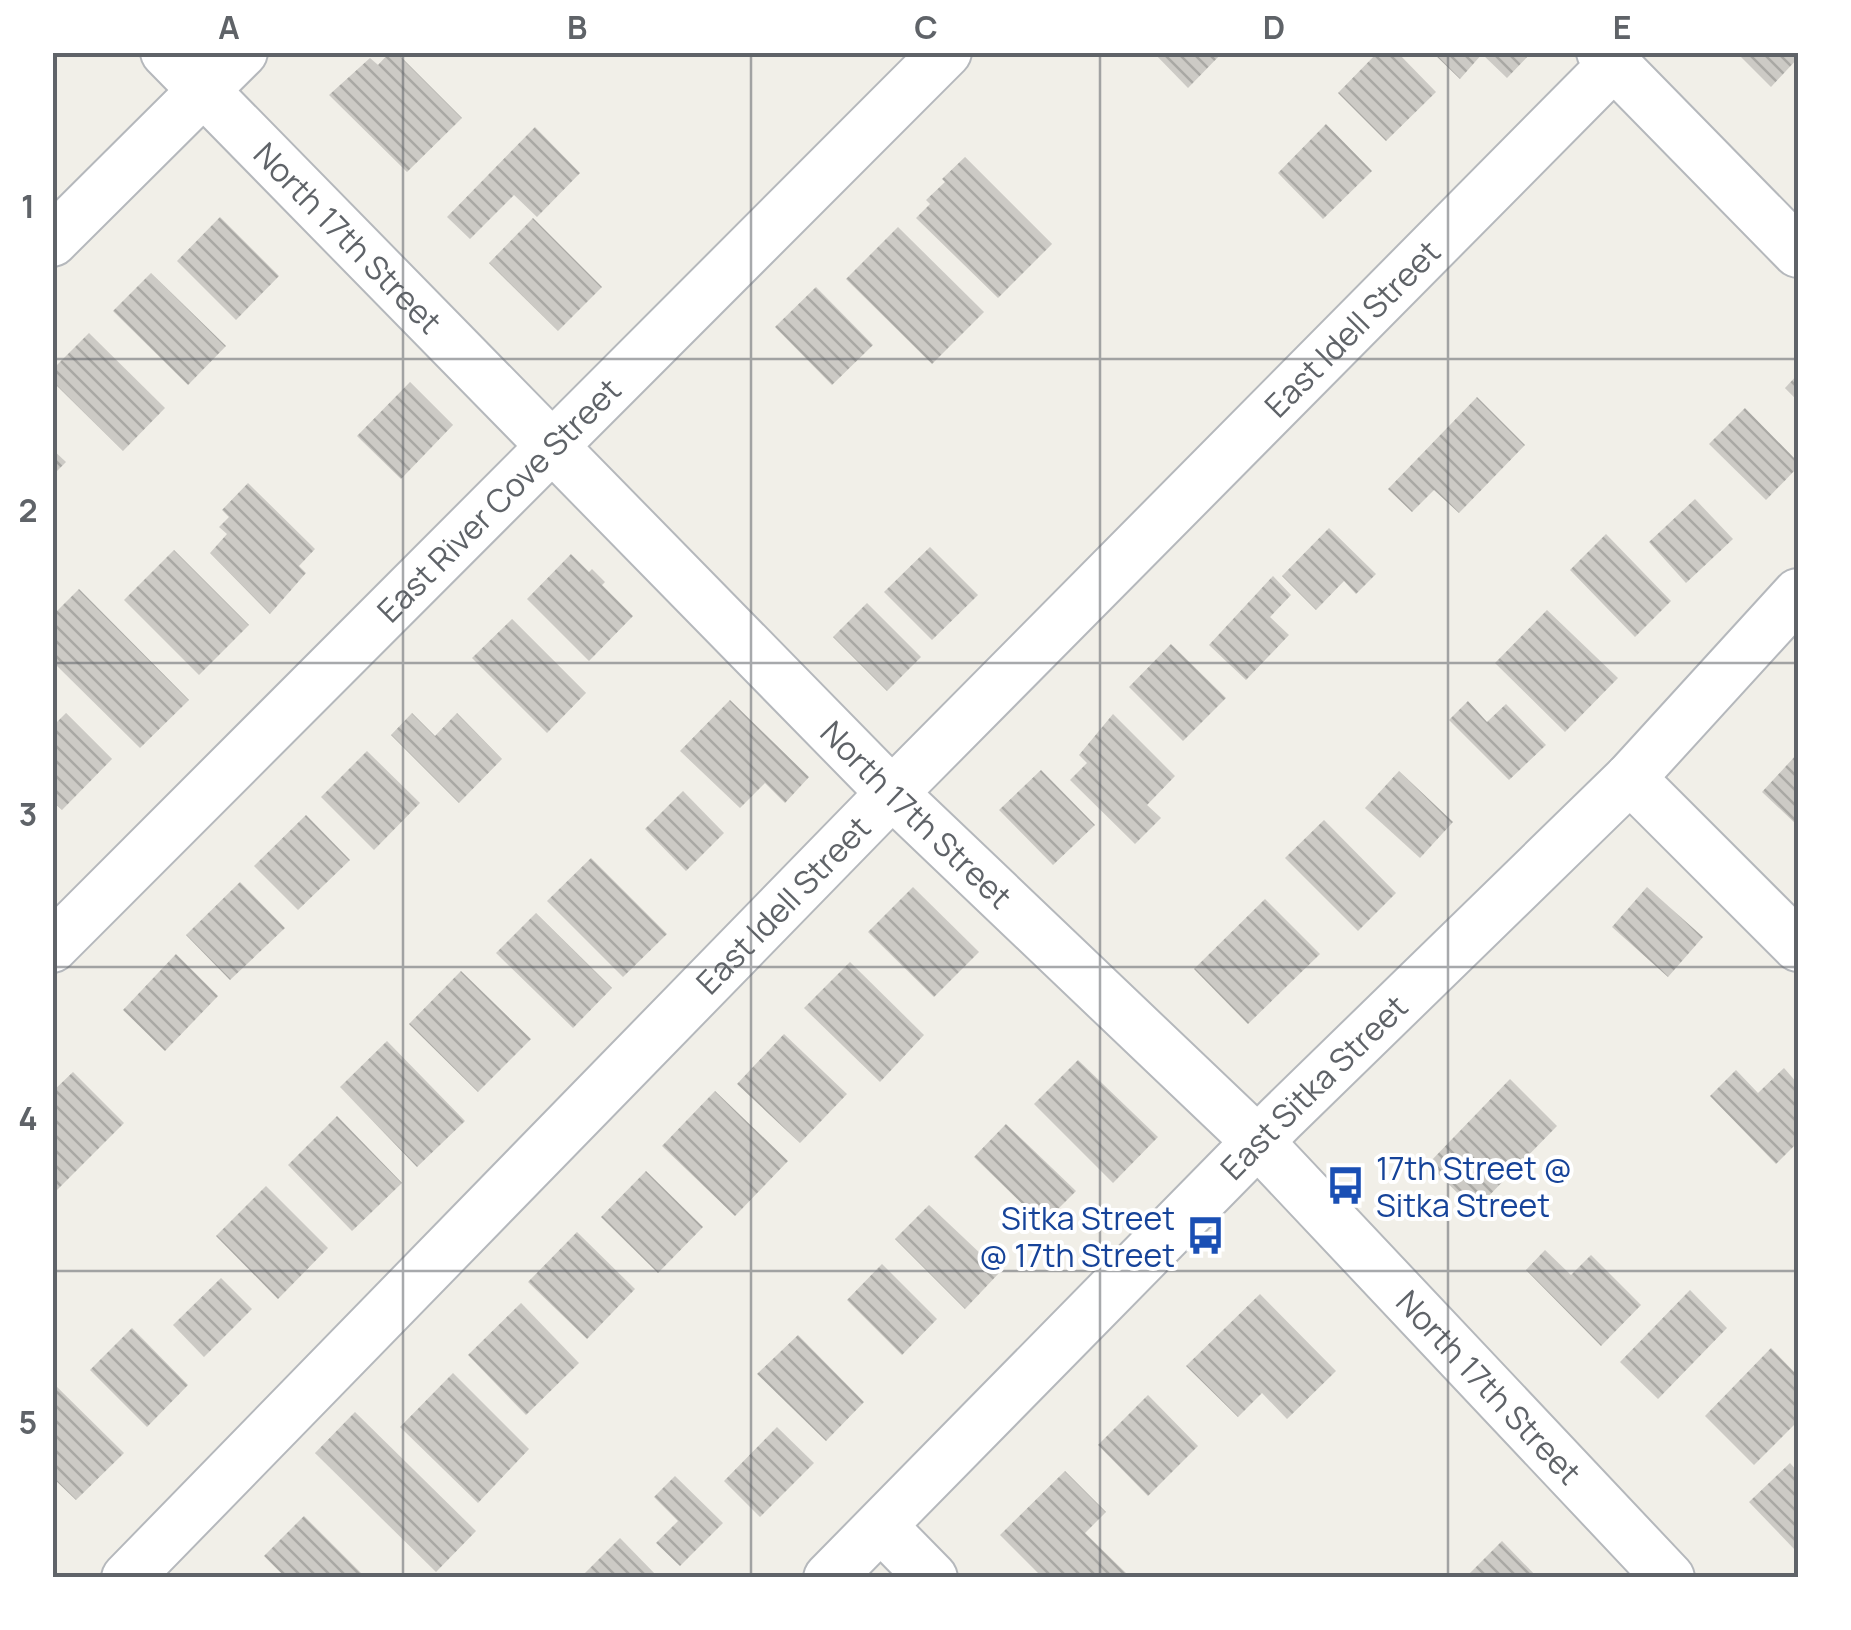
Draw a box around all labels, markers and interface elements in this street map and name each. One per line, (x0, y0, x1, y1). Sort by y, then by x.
text: A (218, 5, 240, 49)
text: B (567, 5, 587, 49)
text: C (914, 5, 938, 49)
text: D (1263, 5, 1285, 49)
text: E (1613, 5, 1631, 49)
street label: North 17th Street (244, 132, 452, 343)
text: 1 (21, 184, 35, 228)
street label: East Idell Street (1255, 230, 1450, 427)
street label: East River Cove Street (367, 368, 630, 631)
text: 2 (18, 488, 38, 532)
street label: North 17th Street (811, 711, 1022, 918)
text: 3 (19, 792, 37, 836)
street label: East Idell Street (686, 806, 880, 1003)
street label: East Sitka Street (1211, 985, 1417, 1189)
text: 4 (18, 1096, 38, 1140)
place label: 17th Street @ Sitka Street (1376, 1146, 1572, 1227)
bus stop icon: 17th Street @ Sitka Street (1325, 1165, 1367, 1207)
place label: Sitka Street @ 17th Street (979, 1196, 1175, 1277)
bus stop icon: Sitka Street @ 17th Street (1184, 1215, 1226, 1257)
street label: North 17th Street (1387, 1281, 1591, 1494)
text: 5 (19, 1400, 37, 1444)

